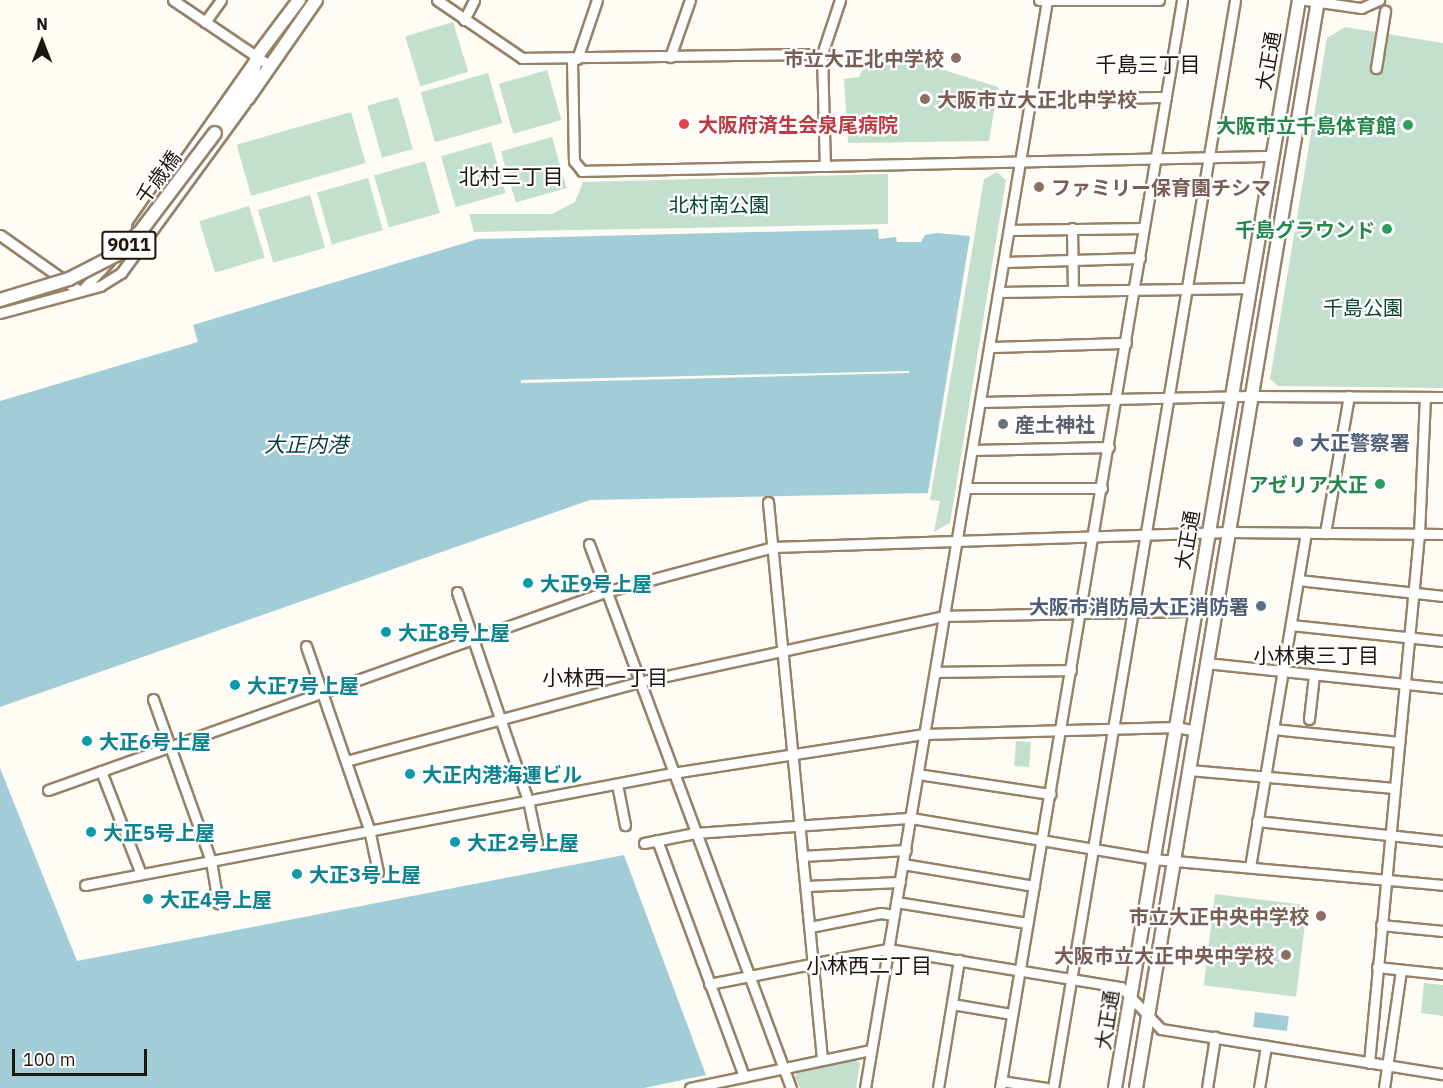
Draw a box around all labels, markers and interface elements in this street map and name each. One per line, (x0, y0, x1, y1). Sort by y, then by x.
north arrow (12, 12, 72, 72)
text: N (36, 14, 48, 34)
street label: 大正通 (1251, 29, 1285, 93)
place label: 市立大正北中学校 (784, 46, 944, 70)
marker: 市立大正北中学校 (949, 51, 963, 65)
district label: 千島三丁目 (1096, 51, 1200, 77)
place label: 大阪市立大正北中学校 (937, 87, 1137, 111)
marker: 大阪市立大正北中学校 (918, 92, 932, 106)
place label: 大阪府済生会泉尾病院 (698, 112, 898, 136)
place label: 大阪市立千島体育館 (1216, 113, 1396, 137)
marker: 大阪府済生会泉尾病院 (675, 115, 693, 133)
marker: 大阪市立千島体育館 (1401, 118, 1415, 132)
street label: 千歳橋 (130, 146, 186, 208)
district label: 北村三丁目 (459, 163, 563, 189)
place label: ファミリー保育園チシマ (1051, 175, 1271, 199)
marker: ファミリー保育園チシマ (1032, 180, 1046, 194)
park label: 北村南公園 (669, 192, 769, 216)
place label: 千島グラウンド (1235, 217, 1375, 241)
marker: 千島グラウンド (1380, 222, 1394, 236)
road number: 9011 (100, 230, 158, 260)
park label: 千島公園 (1323, 295, 1403, 319)
place label: 産土神社 (1015, 412, 1095, 436)
marker: 産土神社 (996, 417, 1010, 431)
place label: 大正警察署 (1310, 430, 1410, 454)
water label: 大正内港 (264, 431, 348, 457)
marker: 大正警察署 (1291, 435, 1305, 449)
place label: アゼリア大正 (1248, 472, 1368, 496)
marker: アゼリア大正 (1373, 477, 1387, 491)
street label: 大正通 (1170, 508, 1204, 572)
place label: 大正9号上屋 (540, 571, 652, 595)
marker: 大正9号上屋 (521, 576, 535, 590)
place label: 大阪市消防局大正消防署 (1029, 594, 1249, 618)
marker: 大阪市消防局大正消防署 (1254, 599, 1268, 613)
place label: 大正8号上屋 (398, 620, 510, 644)
marker: 大正8号上屋 (379, 625, 393, 639)
district label: 小林東三丁目 (1253, 642, 1379, 668)
district label: 小林西一丁目 (542, 664, 668, 690)
place label: 大正7号上屋 (247, 673, 359, 697)
marker: 大正7号上屋 (228, 678, 242, 692)
place label: 大正6号上屋 (99, 729, 211, 753)
marker: 大正6号上屋 (80, 734, 94, 748)
place label: 大正内港海運ビル (422, 762, 582, 786)
marker: 大正内港海運ビル (403, 767, 417, 781)
place label: 大正5号上屋 (103, 820, 215, 844)
marker: 大正5号上屋 (84, 825, 98, 839)
place label: 大正2号上屋 (467, 830, 579, 854)
marker: 大正2号上屋 (448, 835, 462, 849)
place label: 大正3号上屋 (309, 862, 421, 886)
marker: 大正3号上屋 (290, 867, 304, 881)
place label: 大正4号上屋 (160, 887, 272, 911)
marker: 大正4号上屋 (141, 892, 155, 906)
place label: 市立大正中央中学校 (1129, 904, 1309, 928)
marker: 市立大正中央中学校 (1314, 909, 1328, 923)
place label: 大阪市立大正中央中学校 (1054, 943, 1274, 967)
marker: 大阪市立大正中央中学校 (1279, 948, 1293, 962)
district label: 小林西二丁目 (806, 952, 932, 978)
street label: 大正通 (1090, 988, 1124, 1052)
scale bar (15, 1037, 150, 1075)
text: 100 m (23, 1048, 75, 1071)

